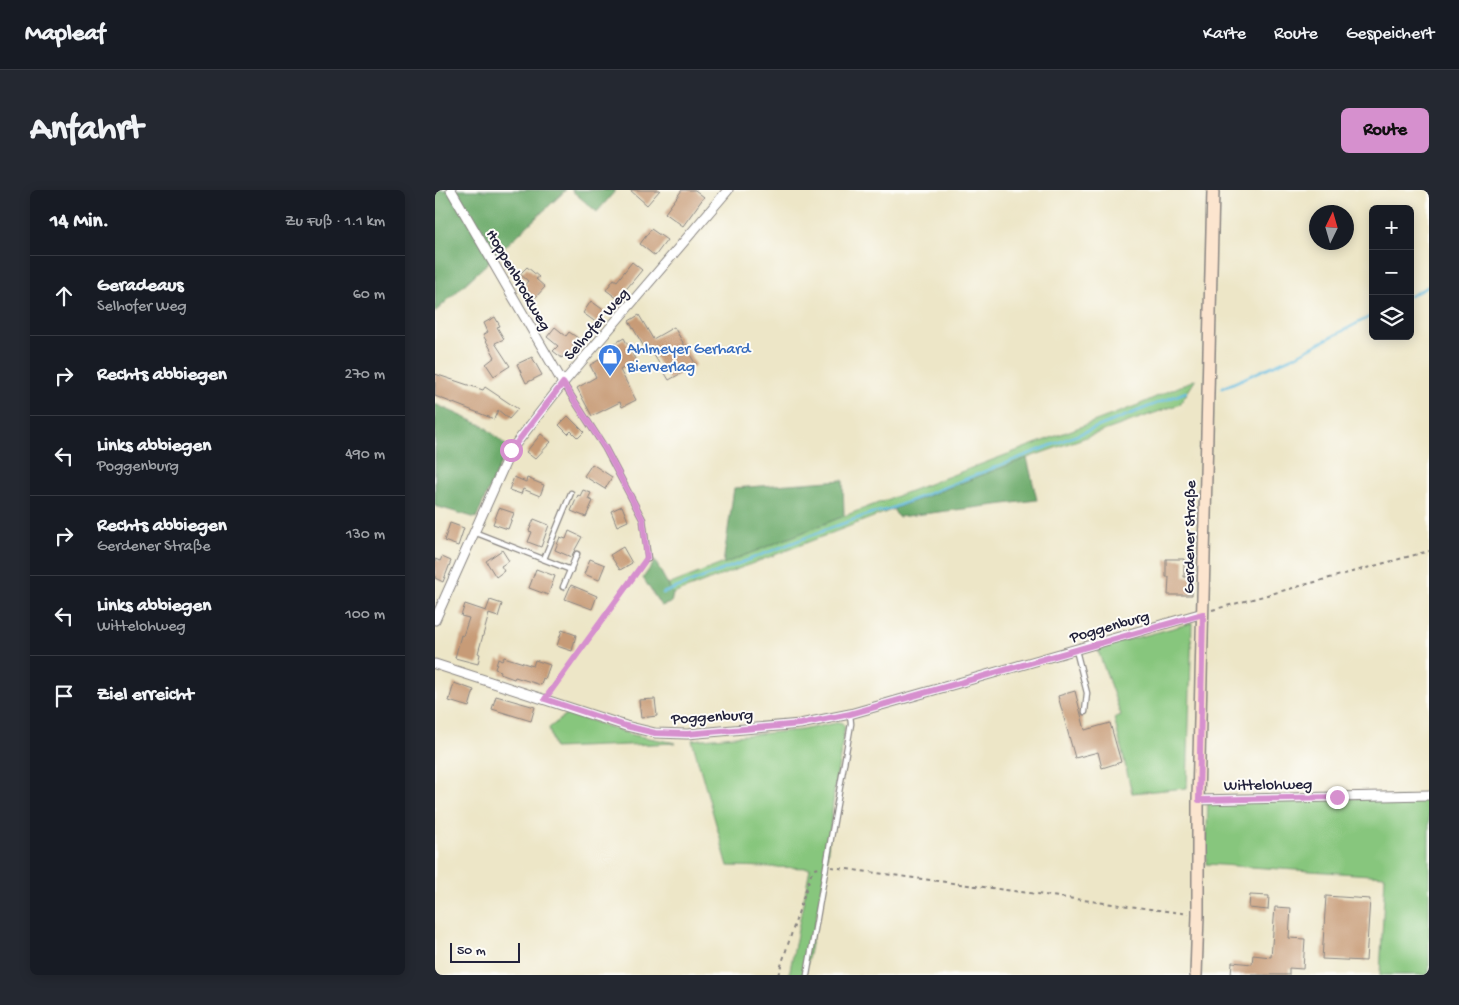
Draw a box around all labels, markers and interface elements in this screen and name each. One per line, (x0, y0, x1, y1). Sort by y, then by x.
text: Mapleaf (25, 20, 105, 49)
text: Karte (1203, 24, 1246, 45)
text: Route (1274, 24, 1318, 45)
text: Gespeichert (1346, 24, 1434, 45)
button: Route (1341, 108, 1429, 153)
text: Anfahrt (30, 110, 143, 151)
north arrow (1309, 205, 1354, 250)
map controls (1369, 205, 1414, 340)
button: + (1369, 205, 1414, 250)
text: 14 Min. (50, 210, 109, 235)
text: Zu Fuß · 1.1 km (285, 213, 385, 232)
street label: Hoppenbrockweg (480, 227, 554, 335)
button: − (1369, 250, 1414, 295)
text: Geradeaus (97, 275, 183, 298)
icon: ahead (50, 282, 78, 310)
street label: Selhofer Weg (561, 285, 634, 365)
text: 60 m (353, 286, 385, 305)
button: layers (1369, 295, 1414, 340)
text: Selhofer Weg (97, 298, 187, 317)
place label: Ahlmeyer Gerhard Bierverlag (626, 341, 752, 378)
shop icon: Ahlmeyer Gerhard Bierverlag (597, 343, 623, 377)
icon: right (50, 362, 78, 390)
text: Rechts abbiegen (97, 364, 227, 387)
text: 270 m (345, 366, 385, 385)
text: Links abbiegen (97, 435, 211, 458)
route start (500, 439, 523, 462)
icon: left (50, 442, 78, 470)
text: 490 m (345, 446, 385, 465)
text: Poggenburg (97, 458, 179, 477)
street label: Gerdener Straße (1181, 479, 1202, 594)
text: Rechts abbiegen (97, 515, 227, 538)
icon: right (50, 522, 78, 550)
text: 130 m (346, 526, 385, 545)
text: Gerdener Straße (97, 538, 210, 557)
text: Links abbiegen (97, 595, 211, 618)
icon: left (50, 602, 78, 630)
text: 100 m (345, 606, 385, 625)
street label: Poggenburg (1067, 608, 1152, 649)
text: Wittelohweg (97, 618, 186, 637)
icon: arrive (50, 682, 78, 710)
text: Ziel erreicht (97, 684, 194, 707)
street label: Poggenburg (670, 707, 754, 730)
street label: Wittelohweg (1224, 776, 1313, 797)
route end (1326, 786, 1349, 809)
scale bar (450, 940, 520, 963)
text: 50 m (457, 943, 486, 960)

